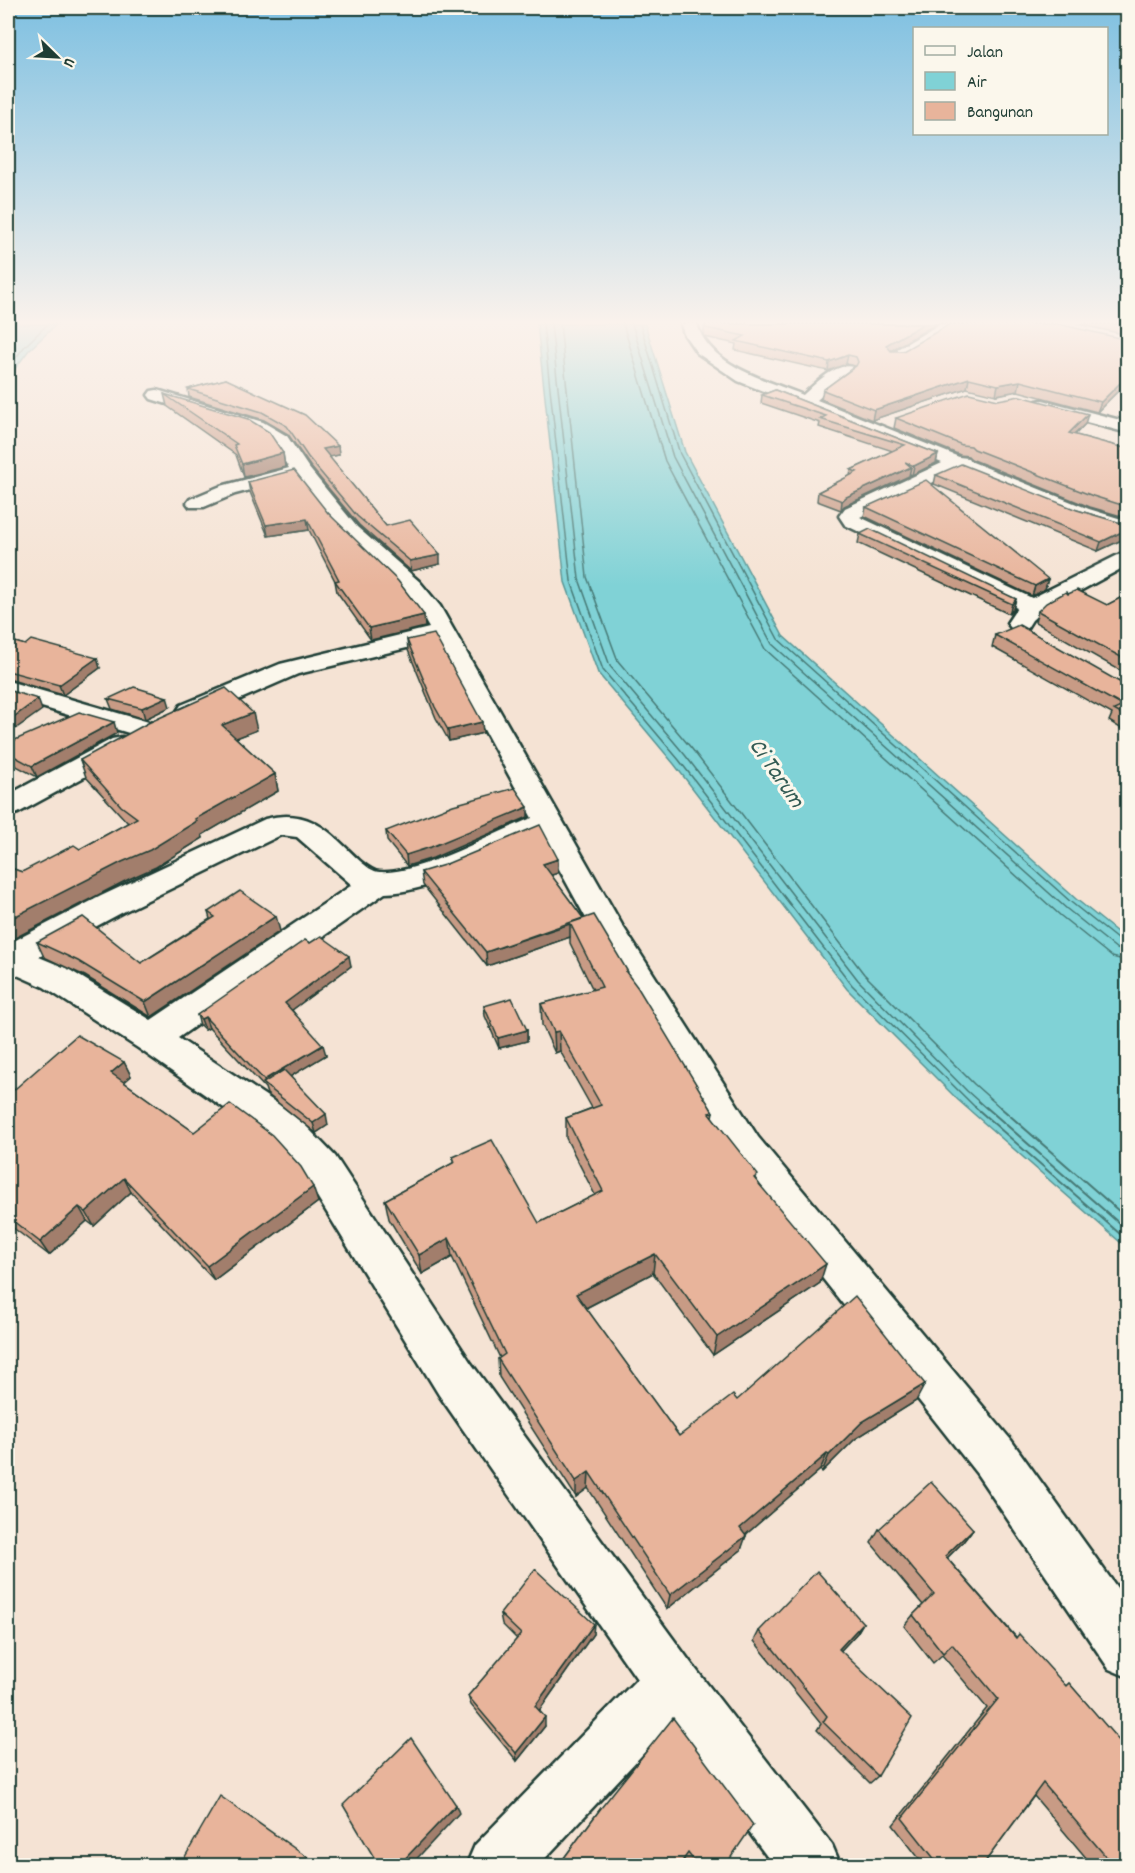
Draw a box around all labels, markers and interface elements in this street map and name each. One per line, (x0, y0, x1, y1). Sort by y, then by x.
north arrow (27, 27, 87, 87)
legend (913, 27, 1108, 135)
text: Jalan (967, 41, 1003, 66)
text: U (56, 54, 80, 71)
text: Air (967, 71, 987, 96)
text: Bangunan (967, 101, 1033, 126)
water label: Ci Tarum (739, 732, 812, 816)

